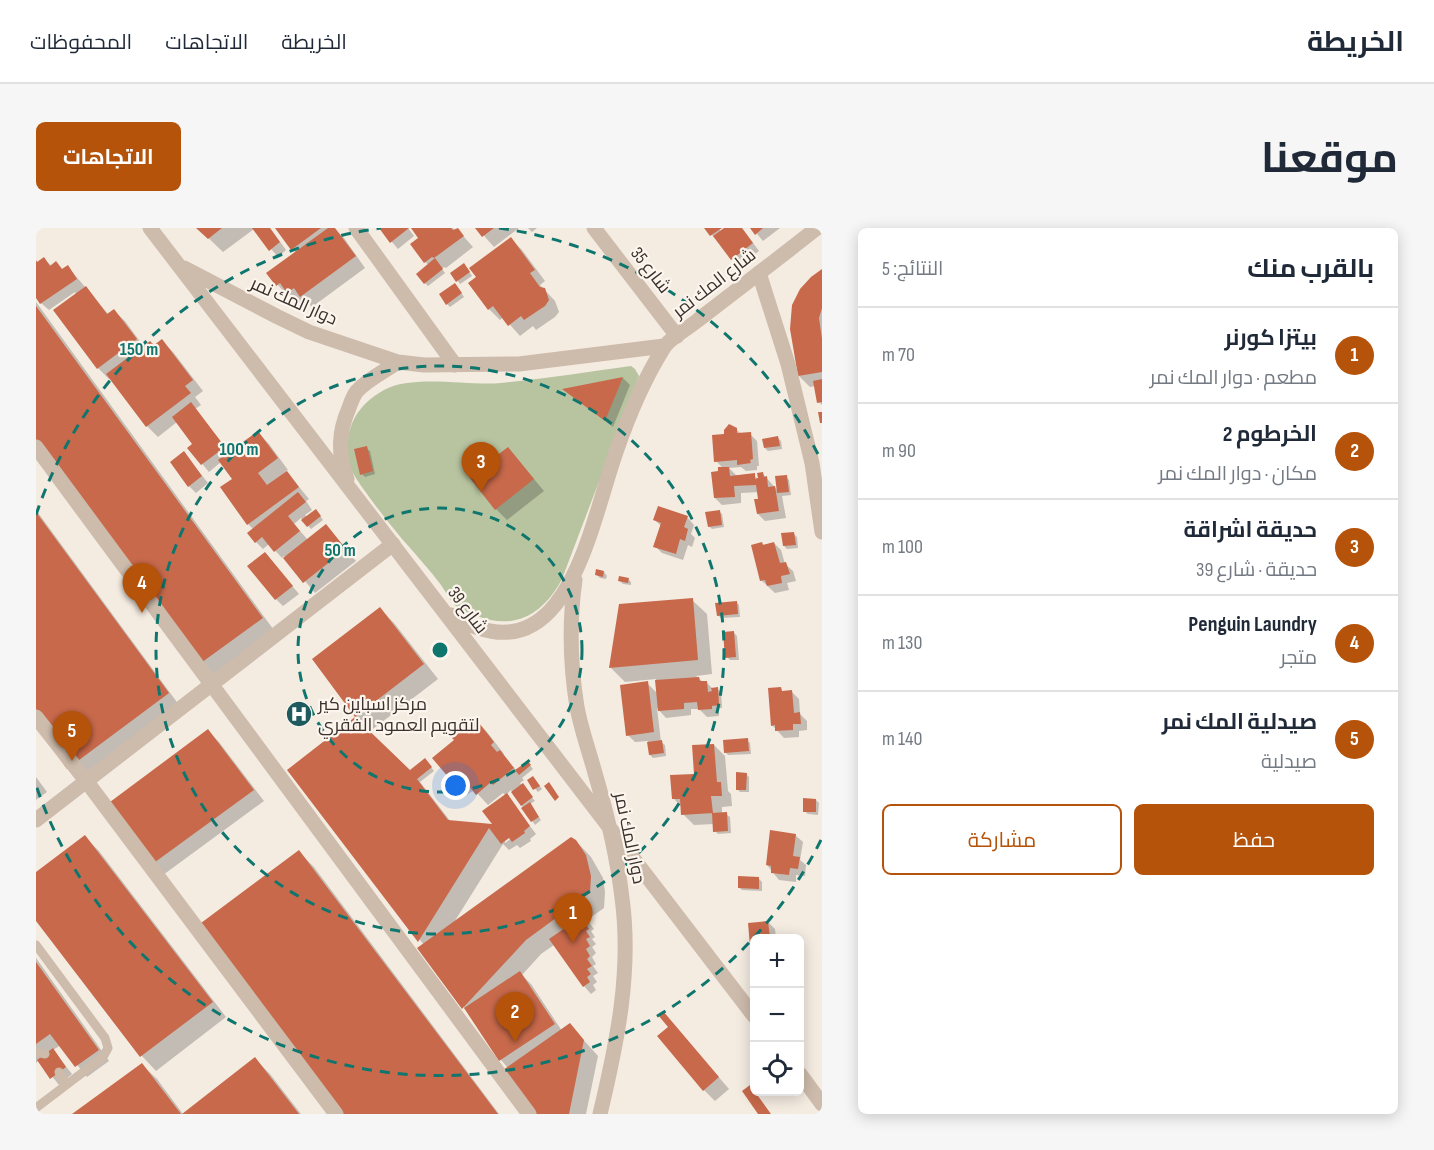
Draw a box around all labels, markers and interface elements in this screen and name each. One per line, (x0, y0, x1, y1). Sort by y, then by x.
text: الخريطة (1307, 26, 1404, 59)
text: المحفوظات (30, 30, 132, 55)
text: الاتجاهات (165, 30, 248, 55)
text: الخريطة (281, 30, 347, 55)
button: الاتجاهات (36, 122, 181, 191)
text: موقعنا (1261, 134, 1398, 185)
street label: شارع 35 (625, 243, 675, 298)
street label: شارع المك نمر (668, 244, 761, 324)
text: بالقرب منك (1247, 254, 1374, 285)
text: النتائج: 5 (882, 257, 943, 281)
street label: دوار المك نمر (246, 273, 340, 330)
text: بيتزا كورنر (1225, 325, 1317, 352)
text: 150 m (120, 339, 158, 360)
text: 70 m (882, 343, 915, 367)
text: 1 (1351, 343, 1358, 367)
text: مطعم · دوار المك نمر (1150, 366, 1317, 390)
text: الخرطوم 2 (1223, 421, 1317, 448)
text: 100 m (220, 439, 259, 460)
text: 90 m (882, 439, 916, 463)
text: 2 (1350, 439, 1359, 463)
pin: 3 (462, 442, 500, 492)
text: مكان · دوار المك نمر (1158, 462, 1317, 486)
text: حديقة اشراقة (1184, 517, 1317, 544)
text: 100 m (882, 535, 923, 559)
text: 3 (1350, 535, 1359, 559)
text: 50 m (324, 540, 356, 561)
text: حديقة · شارع 39 (1196, 558, 1317, 582)
pin: 4 (122, 564, 162, 613)
street label: شارع 39 (442, 583, 492, 638)
text: Penguin Laundry (1188, 611, 1317, 638)
text: 130 m (882, 631, 922, 655)
text: 4 (1350, 631, 1359, 655)
centre of rings (430, 640, 450, 660)
text: متجر (1280, 646, 1317, 670)
place label: مركز اسباين كير لتقويم العمود الفقري (317, 694, 479, 739)
hospital icon: مركز اسباين كير لتقويم العمود الفقري (284, 699, 314, 729)
text: صيدلية المك نمر (1162, 709, 1317, 736)
pin: 5 (52, 712, 92, 761)
text: 140 m (882, 727, 922, 751)
text: 5 (1350, 727, 1359, 751)
text: صيدلية (1261, 750, 1317, 774)
your location (441, 771, 470, 800)
street label: دوار المك نمر (609, 790, 649, 886)
button: مشاركة (882, 804, 1122, 875)
button: حفظ (1134, 804, 1374, 875)
pin: 1 (554, 894, 592, 943)
map controls (750, 934, 804, 1096)
button: + (750, 934, 804, 988)
button: − (750, 988, 804, 1042)
pin: 2 (496, 992, 534, 1042)
button: locate (750, 1042, 804, 1096)

